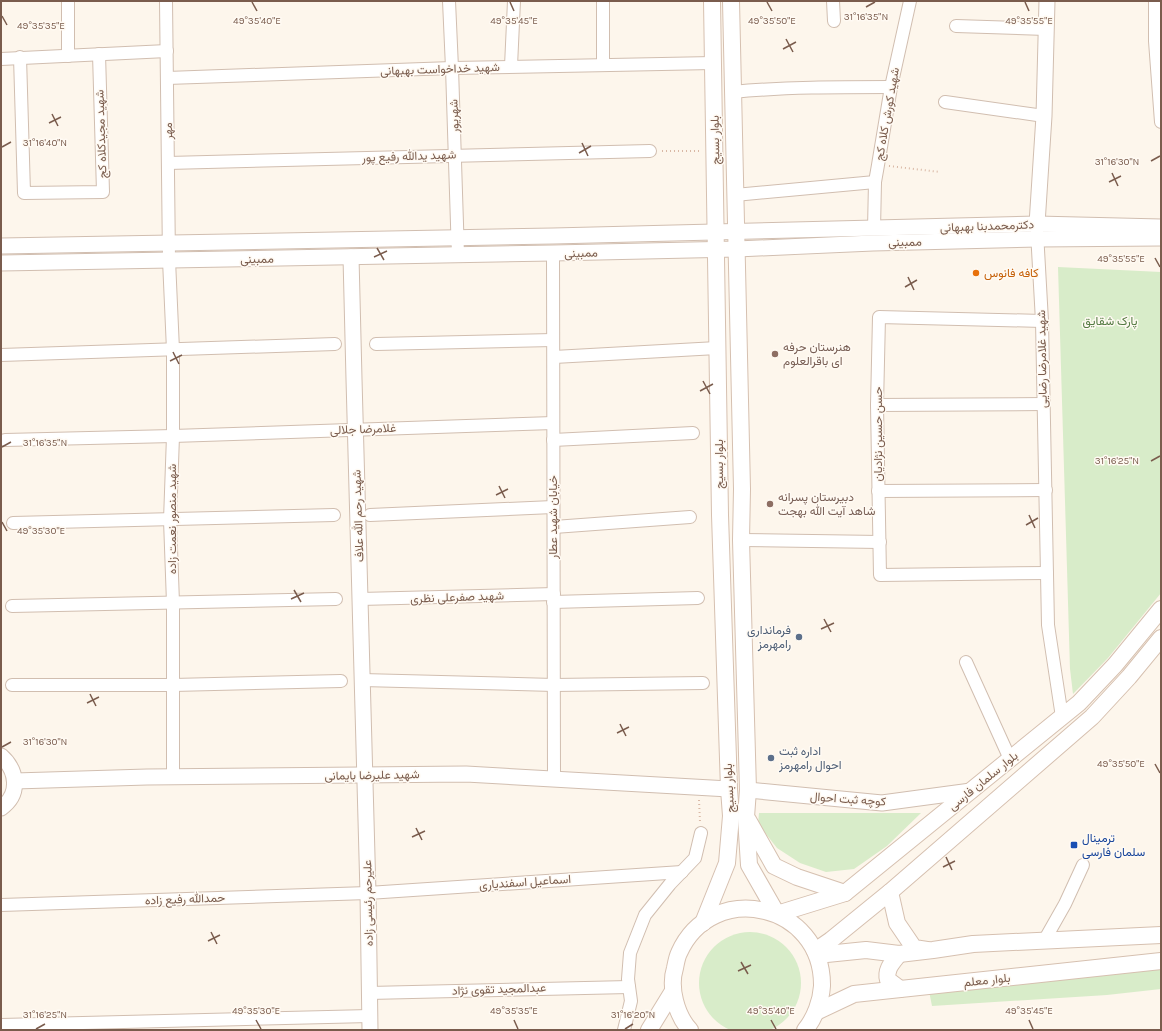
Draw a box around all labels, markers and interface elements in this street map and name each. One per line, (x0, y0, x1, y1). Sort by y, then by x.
text: 31°16'35"N (844, 11, 888, 23)
text: 49°35'40"E (233, 15, 281, 27)
text: 49°35'45"E (490, 15, 538, 27)
text: 49°35'50"E (748, 15, 796, 27)
text: 49°35'55"E (1005, 15, 1053, 27)
text: 49°35'35"E (17, 20, 65, 32)
street label: شهید خداخواست بهبهانی (380, 60, 500, 79)
street label: شهید کورش کلاه کج (872, 66, 904, 162)
street label: شهید مجیدکلاه کج (92, 89, 112, 179)
street label: شهریور (446, 99, 463, 134)
street label: بلوار بسیج (708, 115, 724, 165)
street label: مهر (161, 122, 176, 141)
text: 31°16'40"N (23, 137, 67, 149)
street label: شهید یدالله رفیع پور (360, 147, 457, 167)
text: 31°16'30"N (1095, 156, 1139, 168)
street label: دکترمحمدبنا بهبهانی (940, 217, 1035, 236)
street label: ممبینی (888, 235, 922, 250)
street label: ممبینی (564, 245, 598, 262)
street label: ممبینی (240, 252, 274, 267)
text: 49°35'55"E (1097, 253, 1145, 265)
place label: کافه فانوس (984, 266, 1039, 281)
marker: کافه فانوس (971, 268, 981, 278)
street label: شهید غلامرضا رضایی (1034, 310, 1051, 408)
park label: پارک شقایق (1083, 314, 1138, 329)
place label: هنرستان حرفه ای باقرالعلوم (783, 340, 851, 369)
marker: هنرستان حرفه ای باقرالعلوم (770, 349, 780, 359)
street label: حسن حسین نژادیان (871, 386, 886, 482)
street label: غلامرضا جلالی (330, 421, 396, 438)
text: 31°16'35"N (23, 437, 67, 449)
street label: بلوار بسیج (712, 439, 728, 489)
text: 31°16'25"N (1095, 455, 1139, 467)
street label: شهید منصور نعمت زاده (165, 464, 180, 574)
street label: شهید رحم الله علاف (349, 469, 368, 562)
street label: خیابان شهید عطار (546, 475, 561, 560)
place label: دبیرستان پسرانه شاهد آیت الله بهجت (778, 490, 876, 519)
marker: دبیرستان پسرانه شاهد آیت الله بهجت (765, 499, 775, 509)
text: 49°35'30"E (17, 525, 65, 537)
street label: شهید صفرعلی نظری (410, 588, 504, 607)
place label: فرمانداری رامهرمز (747, 623, 791, 652)
marker: فرمانداری رامهرمز (794, 632, 804, 642)
text: 31°16'30"N (23, 736, 67, 748)
place label: اداره ثبت احوال رامهرمز (778, 744, 842, 773)
street label: بلوار سلمان فارسی (945, 749, 1021, 814)
marker: اداره ثبت احوال رامهرمز (766, 753, 776, 763)
text: 49°35'50"E (1097, 758, 1145, 770)
street label: بلوار بسیج (721, 763, 739, 813)
street label: شهید علیرضا بایمانی (324, 767, 420, 784)
street label: کوچه ثبت احوال (809, 789, 887, 810)
place label: ترمینال سلمان فارسی (1082, 831, 1145, 860)
marker: ترمینال سلمان فارسی (1069, 840, 1079, 850)
street label: علیرحم رئیسی زاده (360, 860, 377, 946)
street label: اسماعیل اسفندیاری (478, 872, 572, 893)
street label: حمدالله رفیع زاده (145, 891, 226, 909)
street label: بلوار معلم (963, 971, 1011, 990)
street label: عبدالمجید تقوی نژاد (452, 980, 546, 999)
text: 49°35'30"E (232, 1005, 280, 1017)
text: 49°35'35"E (490, 1005, 538, 1017)
text: 49°35'40"E (747, 1005, 795, 1017)
text: 49°35'45"E (1005, 1005, 1053, 1017)
text: 31°16'25"N (23, 1009, 67, 1021)
text: 31°16'20"N (611, 1009, 655, 1021)

